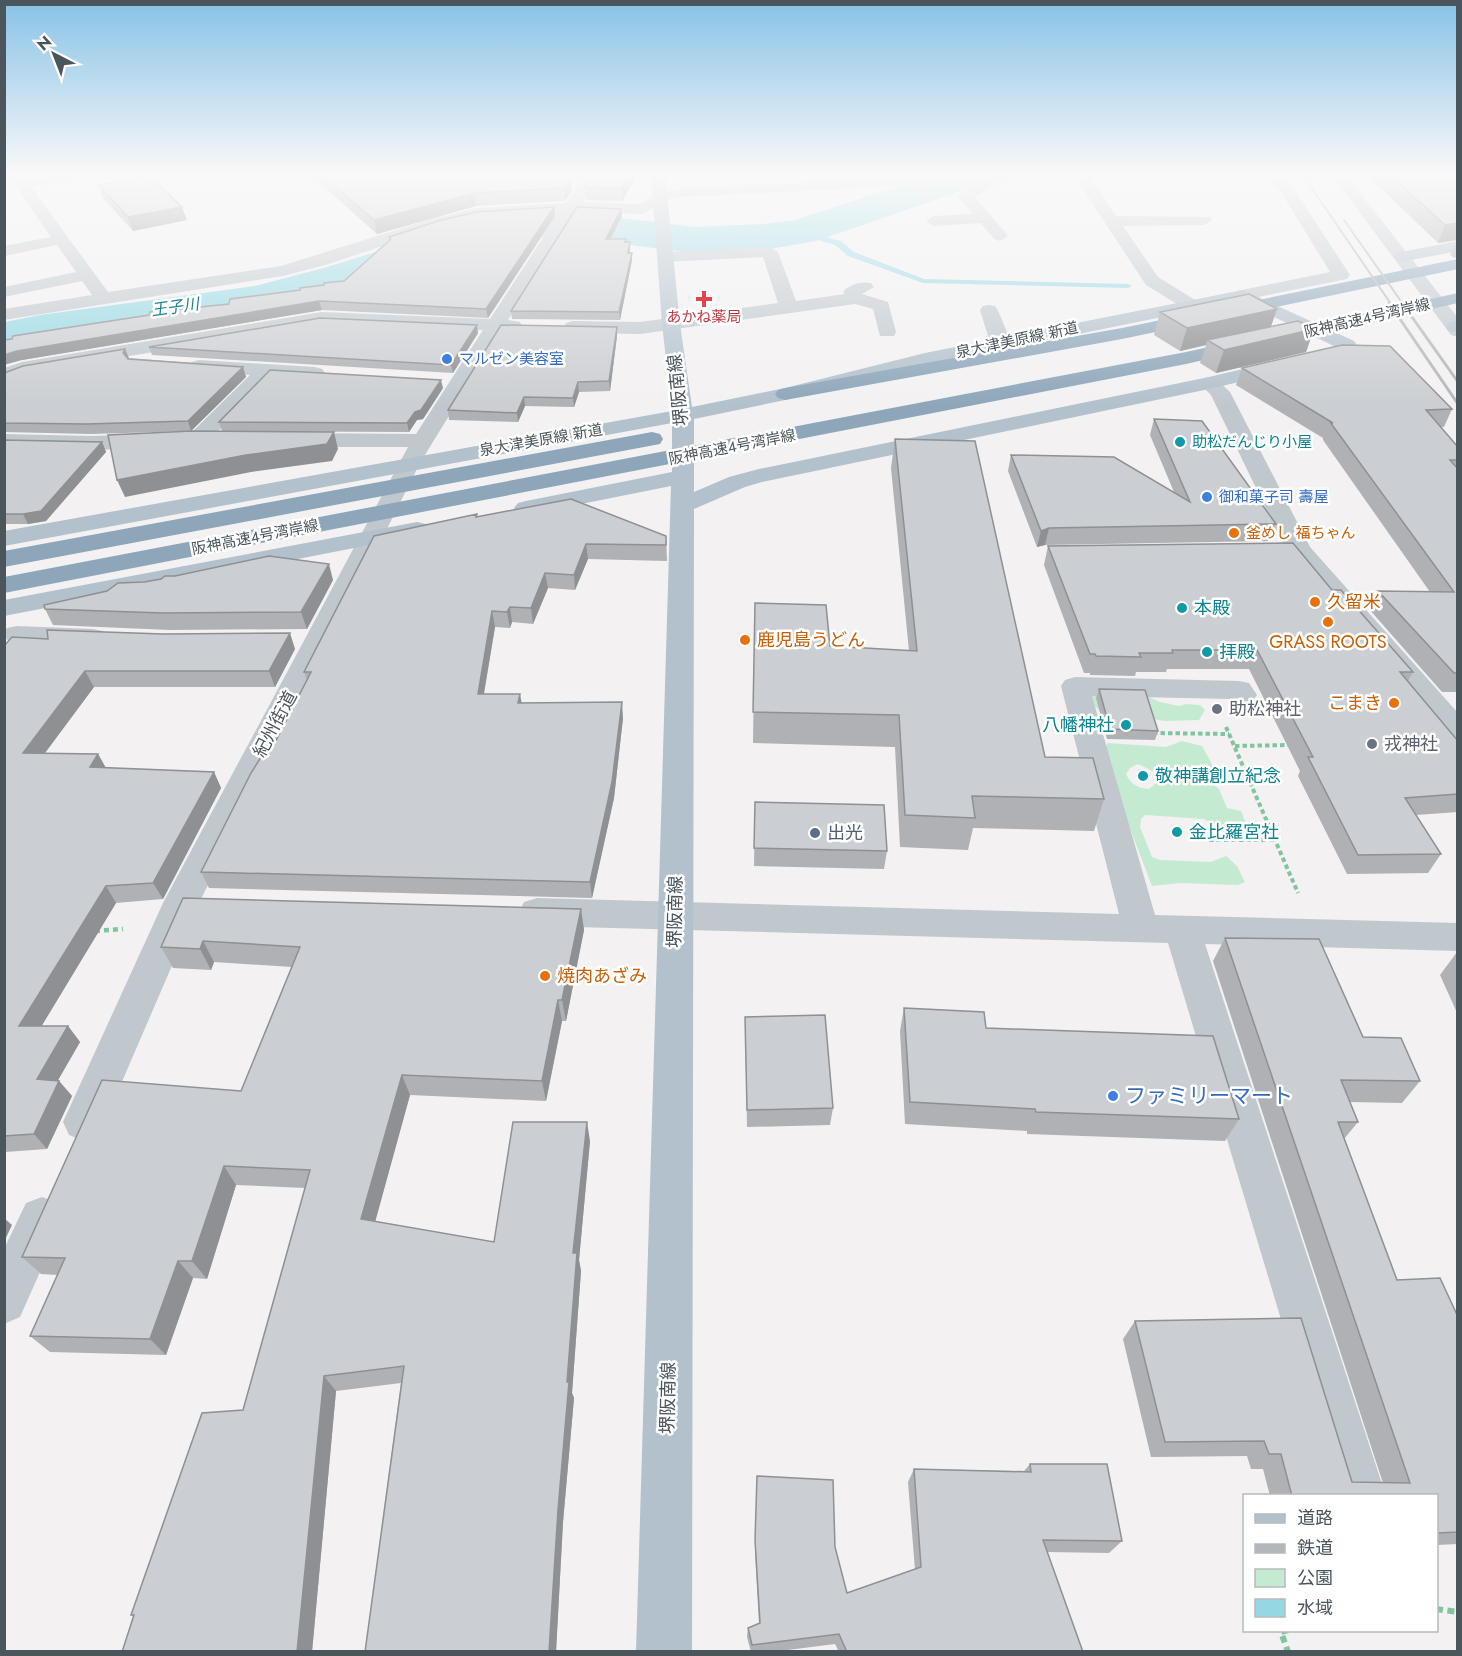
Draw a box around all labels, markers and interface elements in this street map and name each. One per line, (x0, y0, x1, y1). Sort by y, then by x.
north arrow (24, 24, 84, 84)
text: N (32, 30, 57, 56)
water label: 王子川 (150, 292, 202, 322)
marker: あかね薬局 (697, 292, 711, 306)
street label: 阪神高速4号湾岸線 (1302, 293, 1432, 343)
place label: あかね薬局 (666, 306, 742, 328)
street label: 泉大津美原線 新道 (954, 316, 1080, 364)
place label: マルゼン美容室 (459, 348, 564, 370)
marker: マルゼン美容室 (440, 352, 454, 366)
street label: 堺阪南線 (661, 353, 695, 427)
street label: 泉大津美原線 新道 (478, 418, 604, 462)
street label: 阪神高速4号湾岸線 (667, 424, 797, 470)
place label: 助松だんじり小屋 (1192, 431, 1312, 453)
marker: 助松だんじり小屋 (1173, 435, 1187, 449)
place label: 御和菓子司 壽屋 (1219, 486, 1329, 508)
marker: 御和菓子司 壽屋 (1200, 490, 1214, 504)
street label: 阪神高速4号湾岸線 (190, 514, 320, 560)
place label: 釜めし 福ちゃん (1246, 522, 1356, 544)
marker: 釜めし 福ちゃん (1227, 526, 1241, 540)
place label: 久留米 (1327, 589, 1381, 615)
place label: 本殿 (1194, 595, 1230, 621)
marker: 久留米 (1308, 595, 1322, 609)
marker: 本殿 (1175, 601, 1189, 615)
marker: GRASS ROOTS (1321, 615, 1335, 629)
place label: 鹿児島うどん (757, 627, 865, 653)
place label: GRASS ROOTS (1269, 629, 1387, 655)
marker: 鹿児島うどん (738, 633, 752, 647)
place label: 拝殿 (1219, 639, 1255, 665)
marker: 拝殿 (1200, 645, 1214, 659)
street label: 紀州街道 (247, 686, 303, 762)
place label: こまき (1328, 690, 1382, 716)
place label: 助松神社 (1229, 696, 1301, 722)
marker: こまき (1387, 696, 1401, 710)
marker: 助松神社 (1210, 702, 1224, 716)
place label: 八幡神社 (1042, 712, 1114, 738)
marker: 八幡神社 (1119, 718, 1133, 732)
place label: 戎神社 (1384, 731, 1438, 757)
marker: 戎神社 (1365, 737, 1379, 751)
place label: 敬神講創立紀念 (1155, 763, 1281, 789)
marker: 敬神講創立紀念 (1136, 769, 1150, 783)
place label: 金比羅宮社 (1189, 819, 1279, 845)
place label: 出光 (827, 820, 863, 846)
marker: 金比羅宮社 (1170, 825, 1184, 839)
marker: 出光 (808, 826, 822, 840)
street label: 堺阪南線 (661, 876, 689, 948)
place label: 焼肉あざみ (557, 963, 647, 989)
marker: 焼肉あざみ (538, 969, 552, 983)
place label: ファミリーマート (1125, 1081, 1293, 1111)
marker: ファミリーマート (1106, 1089, 1120, 1103)
street label: 堺阪南線 (654, 1362, 682, 1434)
legend (1243, 1494, 1438, 1632)
text: 道路 (1297, 1505, 1333, 1531)
text: 鉄道 (1297, 1535, 1333, 1561)
text: 公園 (1297, 1565, 1333, 1591)
text: 水域 (1297, 1595, 1333, 1621)

